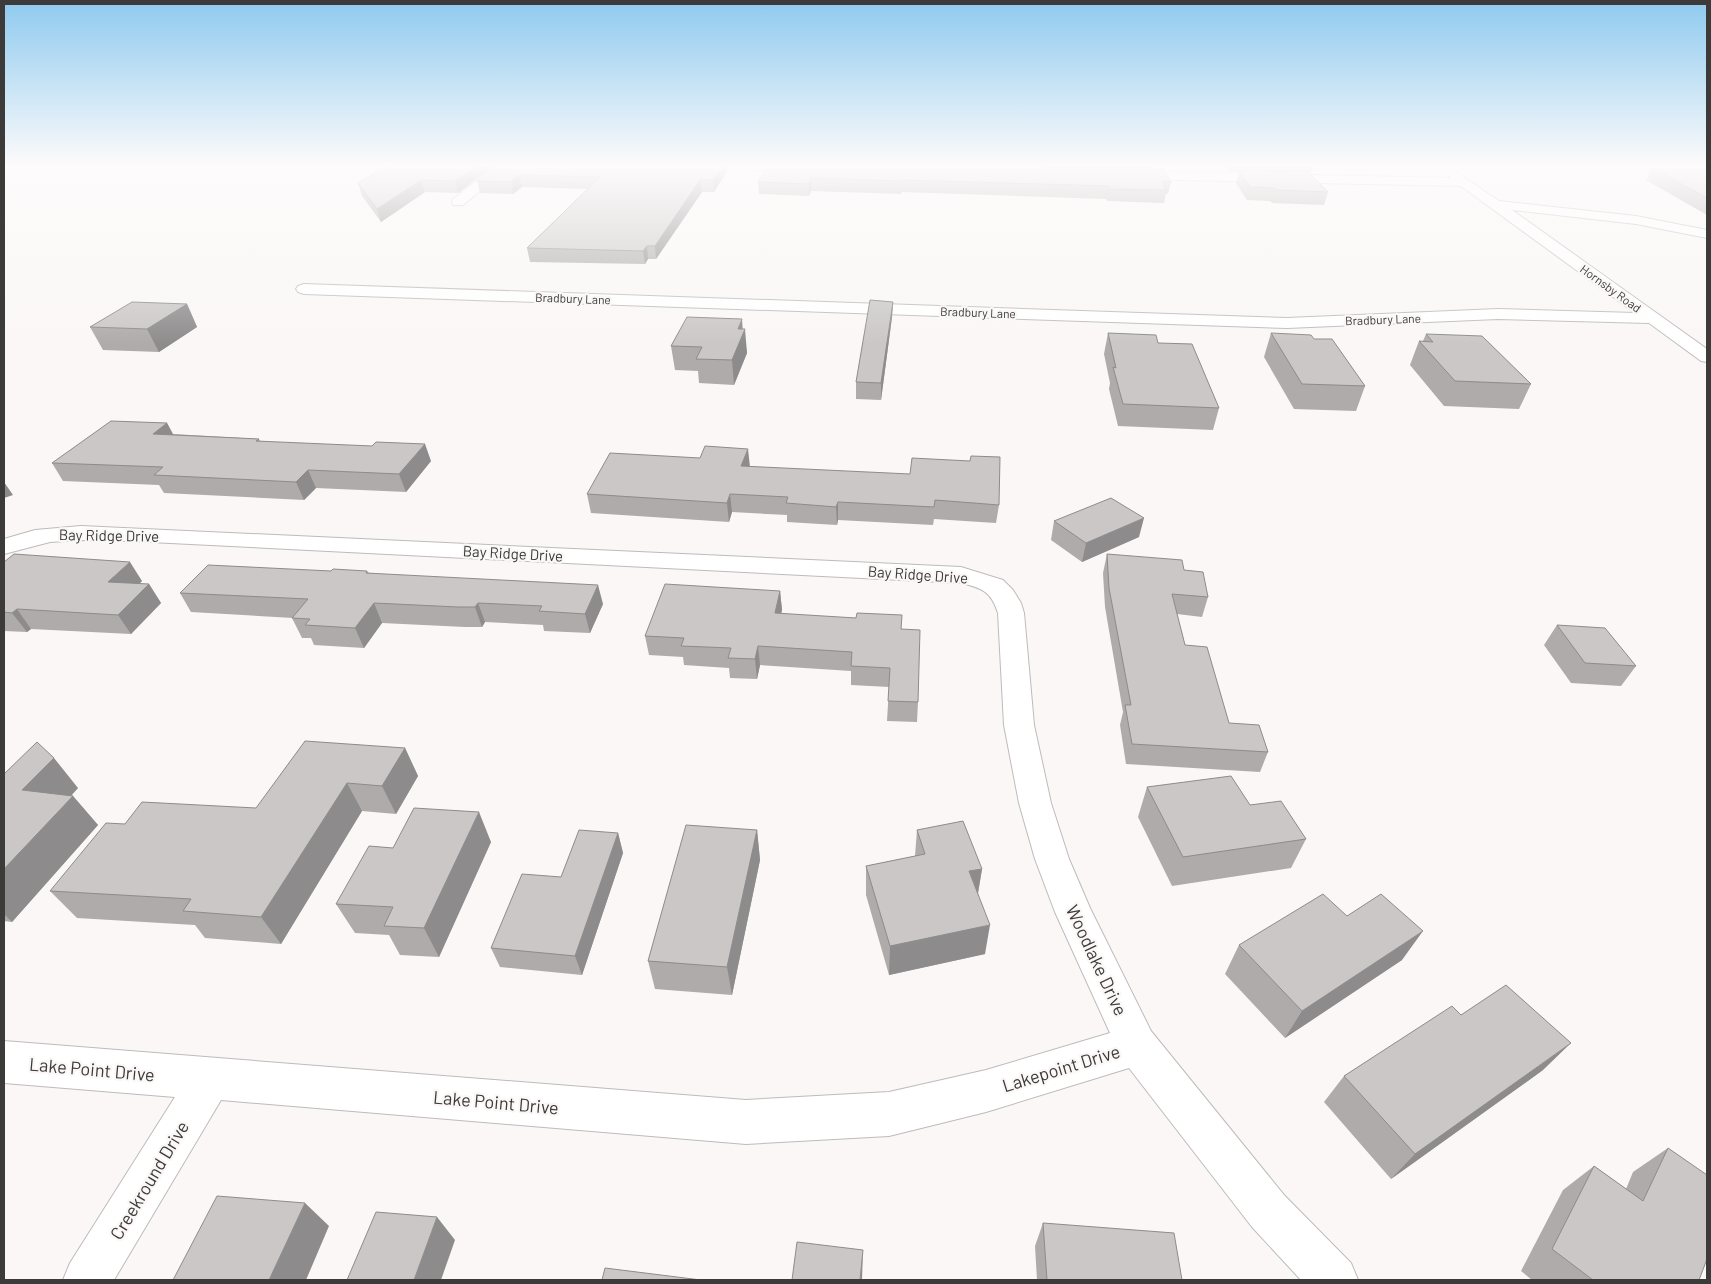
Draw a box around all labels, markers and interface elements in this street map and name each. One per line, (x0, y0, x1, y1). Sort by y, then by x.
street label: Hornsby Road (1578, 261, 1644, 315)
street label: Bradbury Lane (535, 290, 611, 306)
street label: Bradbury Lane (940, 304, 1016, 320)
street label: Bradbury Lane (1345, 311, 1421, 327)
street label: Bay Ridge Drive (59, 525, 159, 545)
street label: Bay Ridge Drive (462, 541, 564, 565)
street label: Bay Ridge Drive (867, 562, 969, 586)
street label: Woodlake Drive (1062, 901, 1132, 1019)
street label: Lakepoint Drive (1000, 1040, 1122, 1096)
street label: Lake Point Drive (28, 1053, 156, 1085)
street label: Lake Point Drive (432, 1086, 560, 1118)
street label: Creekround Drive (105, 1117, 193, 1243)

